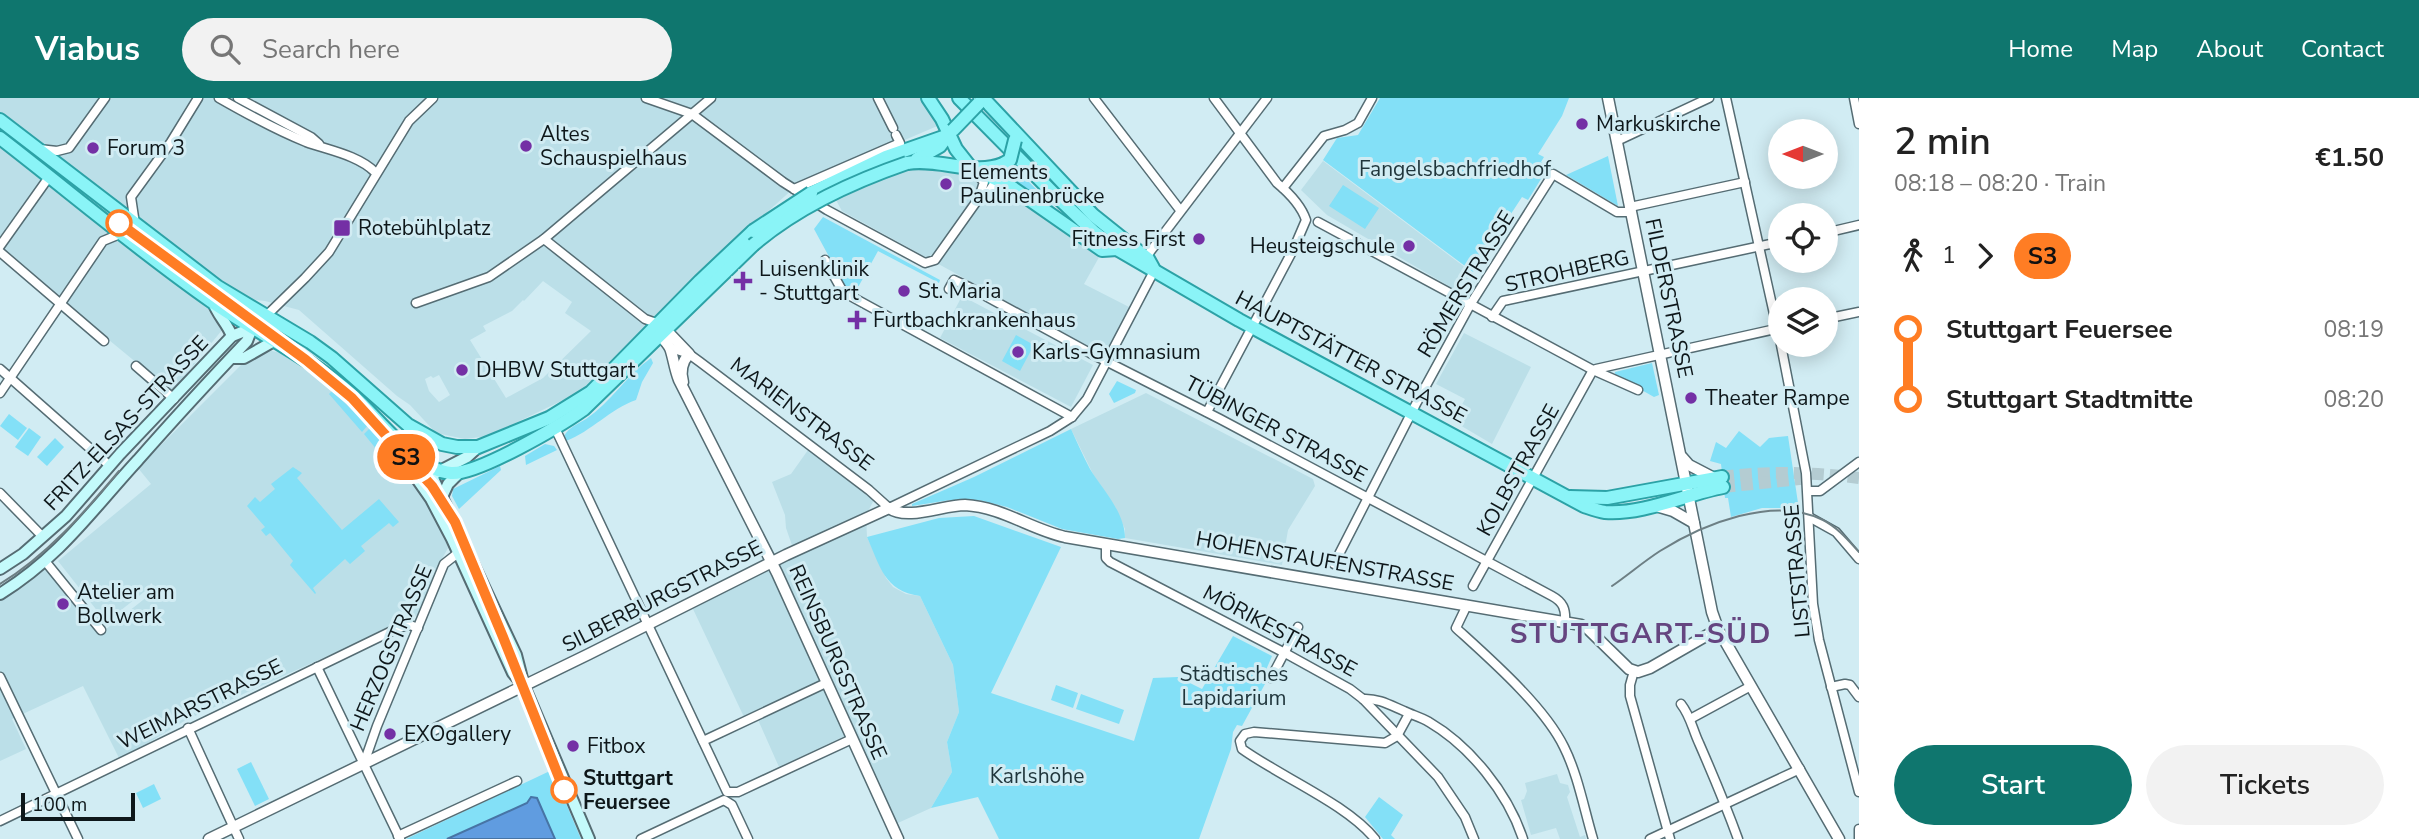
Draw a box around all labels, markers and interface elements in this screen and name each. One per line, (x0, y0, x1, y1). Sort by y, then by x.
search box (182, 18, 672, 81)
text: Viabus (35, 27, 140, 72)
icon: search (206, 30, 244, 68)
text: Search here (262, 32, 400, 67)
text: Home (2008, 33, 2073, 65)
text: Map (2111, 33, 2158, 65)
text: About (2196, 33, 2263, 65)
text: Contact (2301, 33, 2384, 65)
place label: Markuskirche (1596, 110, 1721, 138)
marker: Markuskirche (1574, 116, 1590, 132)
text: 2 min (1894, 116, 1991, 167)
north arrow (1768, 119, 1838, 189)
map controls (1768, 119, 1838, 357)
place label: Altes Schauspielhaus (540, 120, 687, 172)
place label: Forum 3 (107, 134, 185, 162)
marker: Altes Schauspielhaus (518, 138, 534, 154)
marker: Forum 3 (85, 140, 101, 156)
text: €1.50 (2315, 140, 2384, 175)
park label: Fangelsbachfriedhof (1359, 155, 1552, 183)
place label: Elements Paulinenbrücke (960, 158, 1105, 210)
text: 08:18 – 08:20 · Train (1894, 168, 2106, 199)
marker: Elements Paulinenbrücke (938, 176, 954, 192)
button: locate (1768, 203, 1838, 273)
street label: RÖMERSTRASSE (1411, 205, 1521, 363)
unlabelled marker (106, 210, 132, 236)
place label: Rotebühlplatz (358, 214, 491, 242)
street label: FILDERSTRASSE (1638, 216, 1700, 380)
marker: Rotebühlplatz (332, 218, 352, 238)
place label: Fitness First (1071, 225, 1186, 253)
marker: Fitness First (1191, 231, 1207, 247)
place label: Heusteigschule (1250, 232, 1395, 260)
icon: walk (1894, 237, 1932, 275)
icon: forward (1966, 237, 2004, 275)
marker: Heusteigschule (1401, 238, 1417, 254)
text: 1 (1942, 240, 1956, 271)
text: S3 (2028, 240, 2057, 272)
street label: STROHBERG (1502, 243, 1632, 299)
place label: Luisenklinik - Stuttgart (759, 255, 869, 307)
marker: Luisenklinik - Stuttgart (733, 271, 753, 291)
place label: St. Maria (918, 277, 1001, 305)
marker: St. Maria (896, 283, 912, 299)
street label: HAUPTSTÄTTER STRASSE (1230, 284, 1472, 430)
button: layers (1768, 287, 1838, 357)
place label: Furtbachkrankenhaus (873, 306, 1076, 334)
marker: Furtbachkrankenhaus (847, 310, 867, 330)
text: Stuttgart Feuersee (1946, 312, 2173, 347)
text: 08:19 (2324, 314, 2384, 345)
street label: FRITZ-ELSAS-STRASSE (38, 330, 214, 516)
place label: Karls-Gymnasium (1032, 338, 1201, 366)
marker: Karls-Gymnasium (1010, 344, 1026, 360)
street label: MARIENSTRASSE (725, 351, 879, 477)
place label: DHBW Stuttgart (476, 356, 636, 384)
marker: DHBW Stuttgart (454, 362, 470, 378)
street label: TÜBINGER STRASSE (1180, 369, 1372, 489)
text: Stuttgart Stadtmitte (1946, 382, 2193, 417)
place label: Theater Rampe (1705, 384, 1850, 412)
text: 08:20 (2324, 384, 2384, 415)
marker: Theater Rampe (1683, 390, 1699, 406)
street label: KOLBSTRASSE (1470, 399, 1566, 541)
line badge: S3 (374, 434, 438, 480)
text: S3 (391, 441, 421, 473)
street label: LISTSTRASSE (1777, 503, 1817, 639)
street label: HOHENSTAUFENSTRASSE (1194, 525, 1456, 597)
street label: SILBERBURGSTRASSE (557, 533, 767, 659)
street label: REINSBURGSTRASSE (782, 560, 894, 764)
street label: HERZOGSTRASSE (343, 561, 439, 735)
place label: Atelier am Bollwerk (77, 578, 175, 630)
street label: MÖRIKESTRASSE (1198, 579, 1362, 683)
marker: Atelier am Bollwerk (55, 596, 71, 612)
district label: STUTTGART-SÜD (1510, 615, 1772, 653)
street label: WEIMARSTRASSE (113, 652, 287, 756)
park label: Städtisches Lapidarium (1180, 660, 1288, 712)
place label: EXOgallery (404, 720, 511, 748)
marker: EXOgallery (382, 726, 398, 742)
place label: Fitbox (587, 732, 645, 760)
marker: Fitbox (565, 738, 581, 754)
button: Start (1894, 745, 2132, 825)
button: Tickets (2146, 745, 2384, 825)
park label: Karlshöhe (990, 762, 1084, 790)
place label: Stuttgart Feuersee (583, 764, 674, 816)
marker: Stuttgart Feuersee (551, 777, 577, 803)
scale bar (21, 790, 135, 822)
text: 100 m (32, 792, 87, 818)

